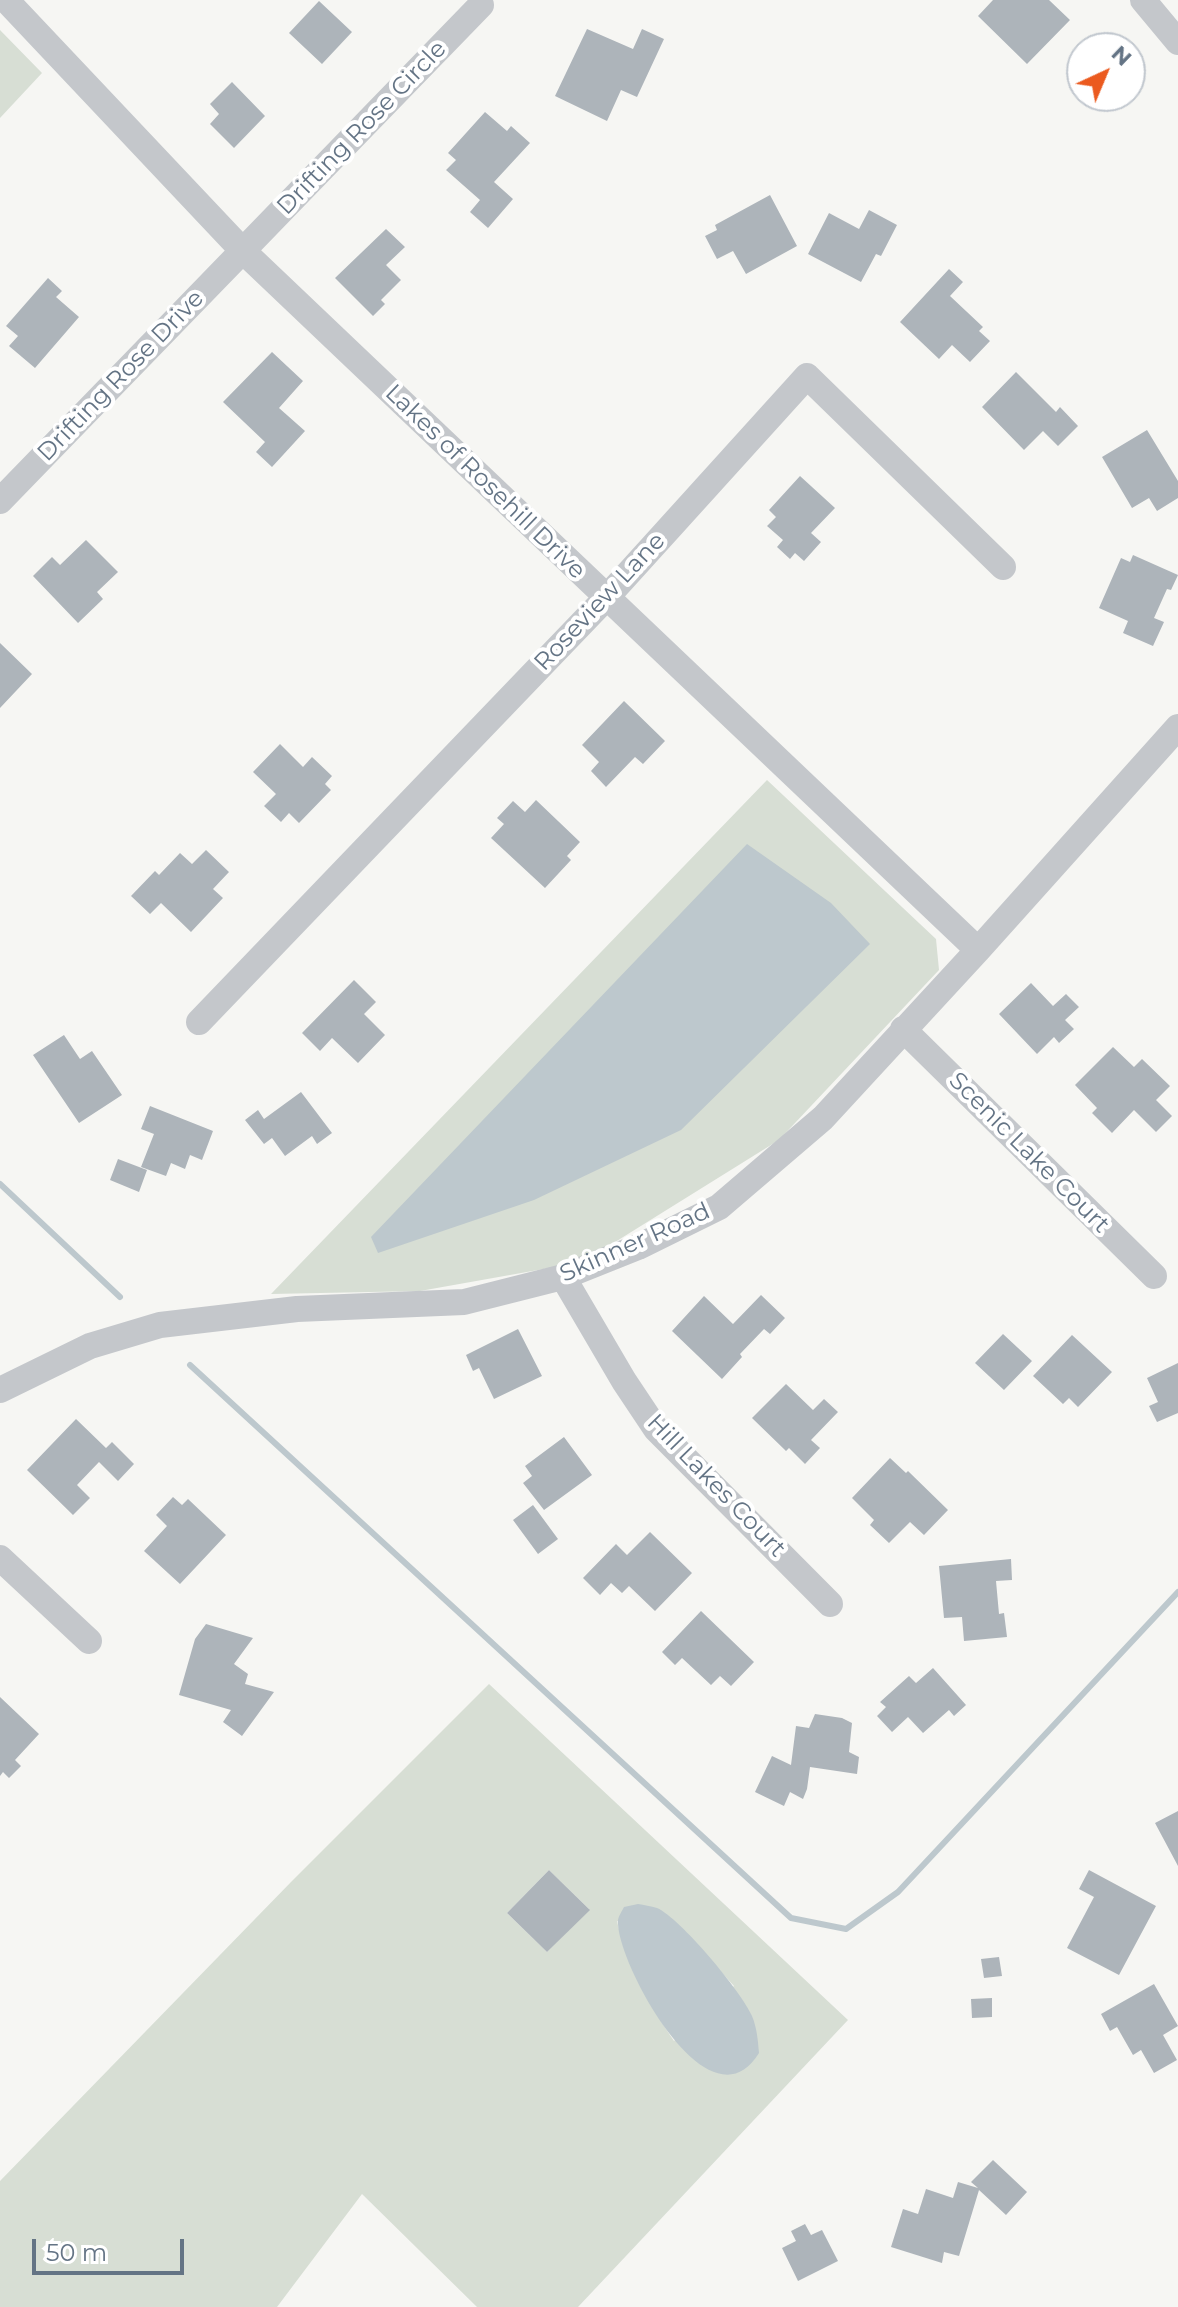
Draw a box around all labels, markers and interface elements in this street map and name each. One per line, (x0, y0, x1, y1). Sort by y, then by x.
north arrow (1066, 32, 1146, 112)
street label: Drifting Rose Circle (271, 35, 453, 221)
text: N (1106, 40, 1137, 72)
street label: Drifting Rose Drive (32, 284, 210, 468)
street label: Lakes of Rosehill Drive (379, 379, 591, 585)
street label: Roseview Lane (529, 527, 671, 677)
street label: Scenic Lake Court (943, 1067, 1115, 1239)
street label: Skinner Road (556, 1197, 714, 1289)
street label: Hill Lakes Court (641, 1409, 791, 1563)
scale bar (36, 2223, 188, 2273)
text: 50 m (46, 2238, 107, 2267)

